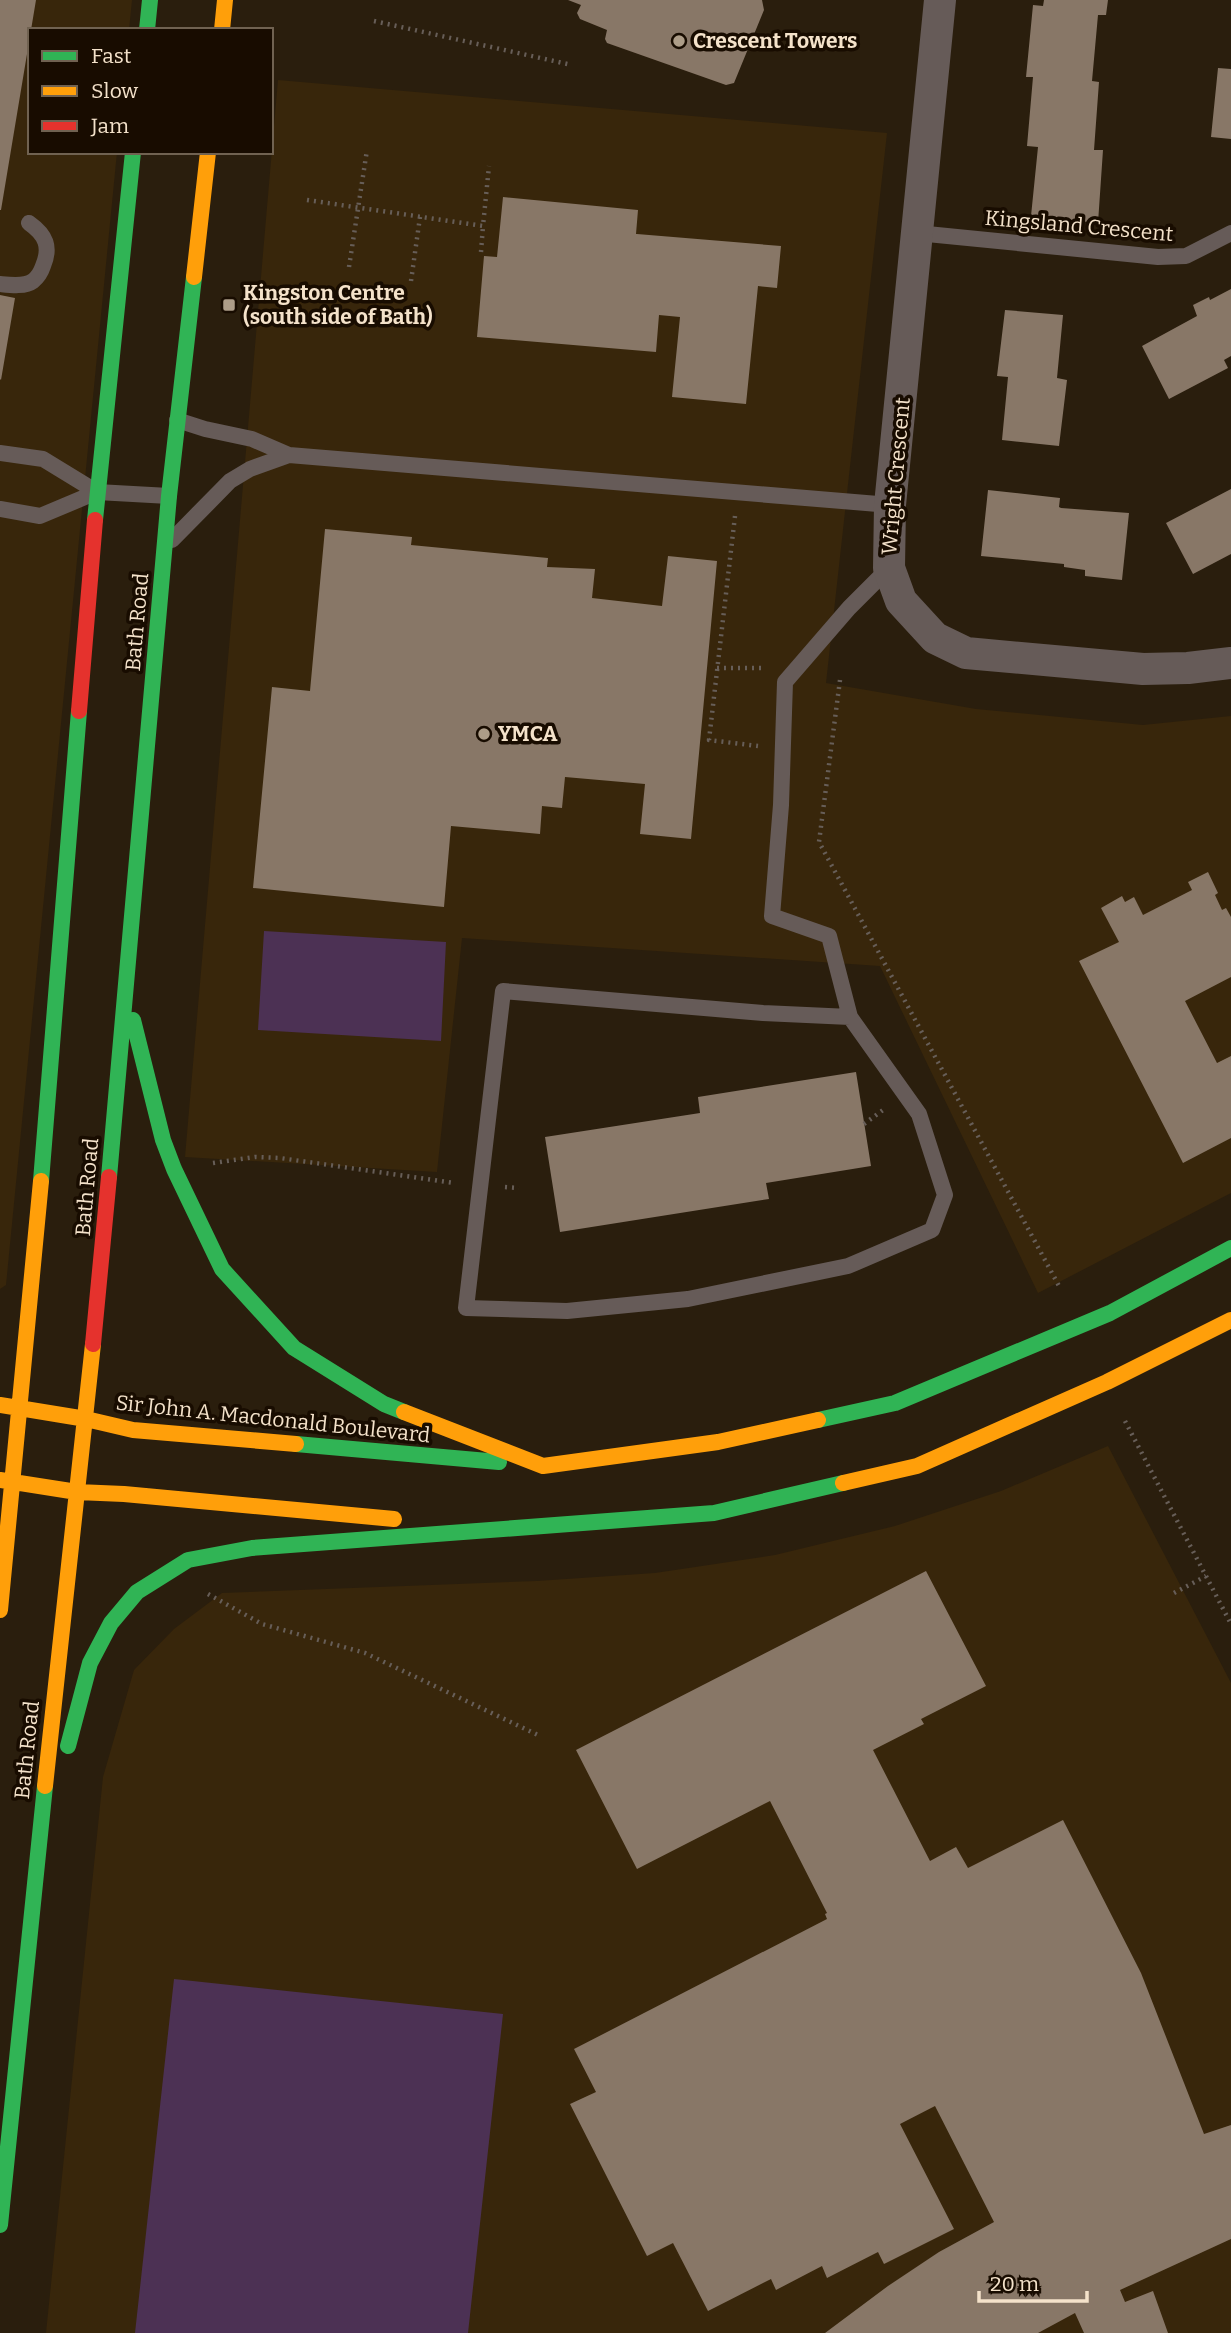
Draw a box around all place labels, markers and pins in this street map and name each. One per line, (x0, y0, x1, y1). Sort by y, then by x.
place label: Crescent Towers (693, 28, 857, 54)
marker: Crescent Towers (671, 33, 687, 49)
place label: Kingston Centre (south side of Bath) (243, 280, 433, 330)
marker: Kingston Centre (south side of Bath) (221, 297, 237, 313)
place label: YMCA (498, 721, 558, 747)
marker: YMCA (476, 726, 492, 742)

